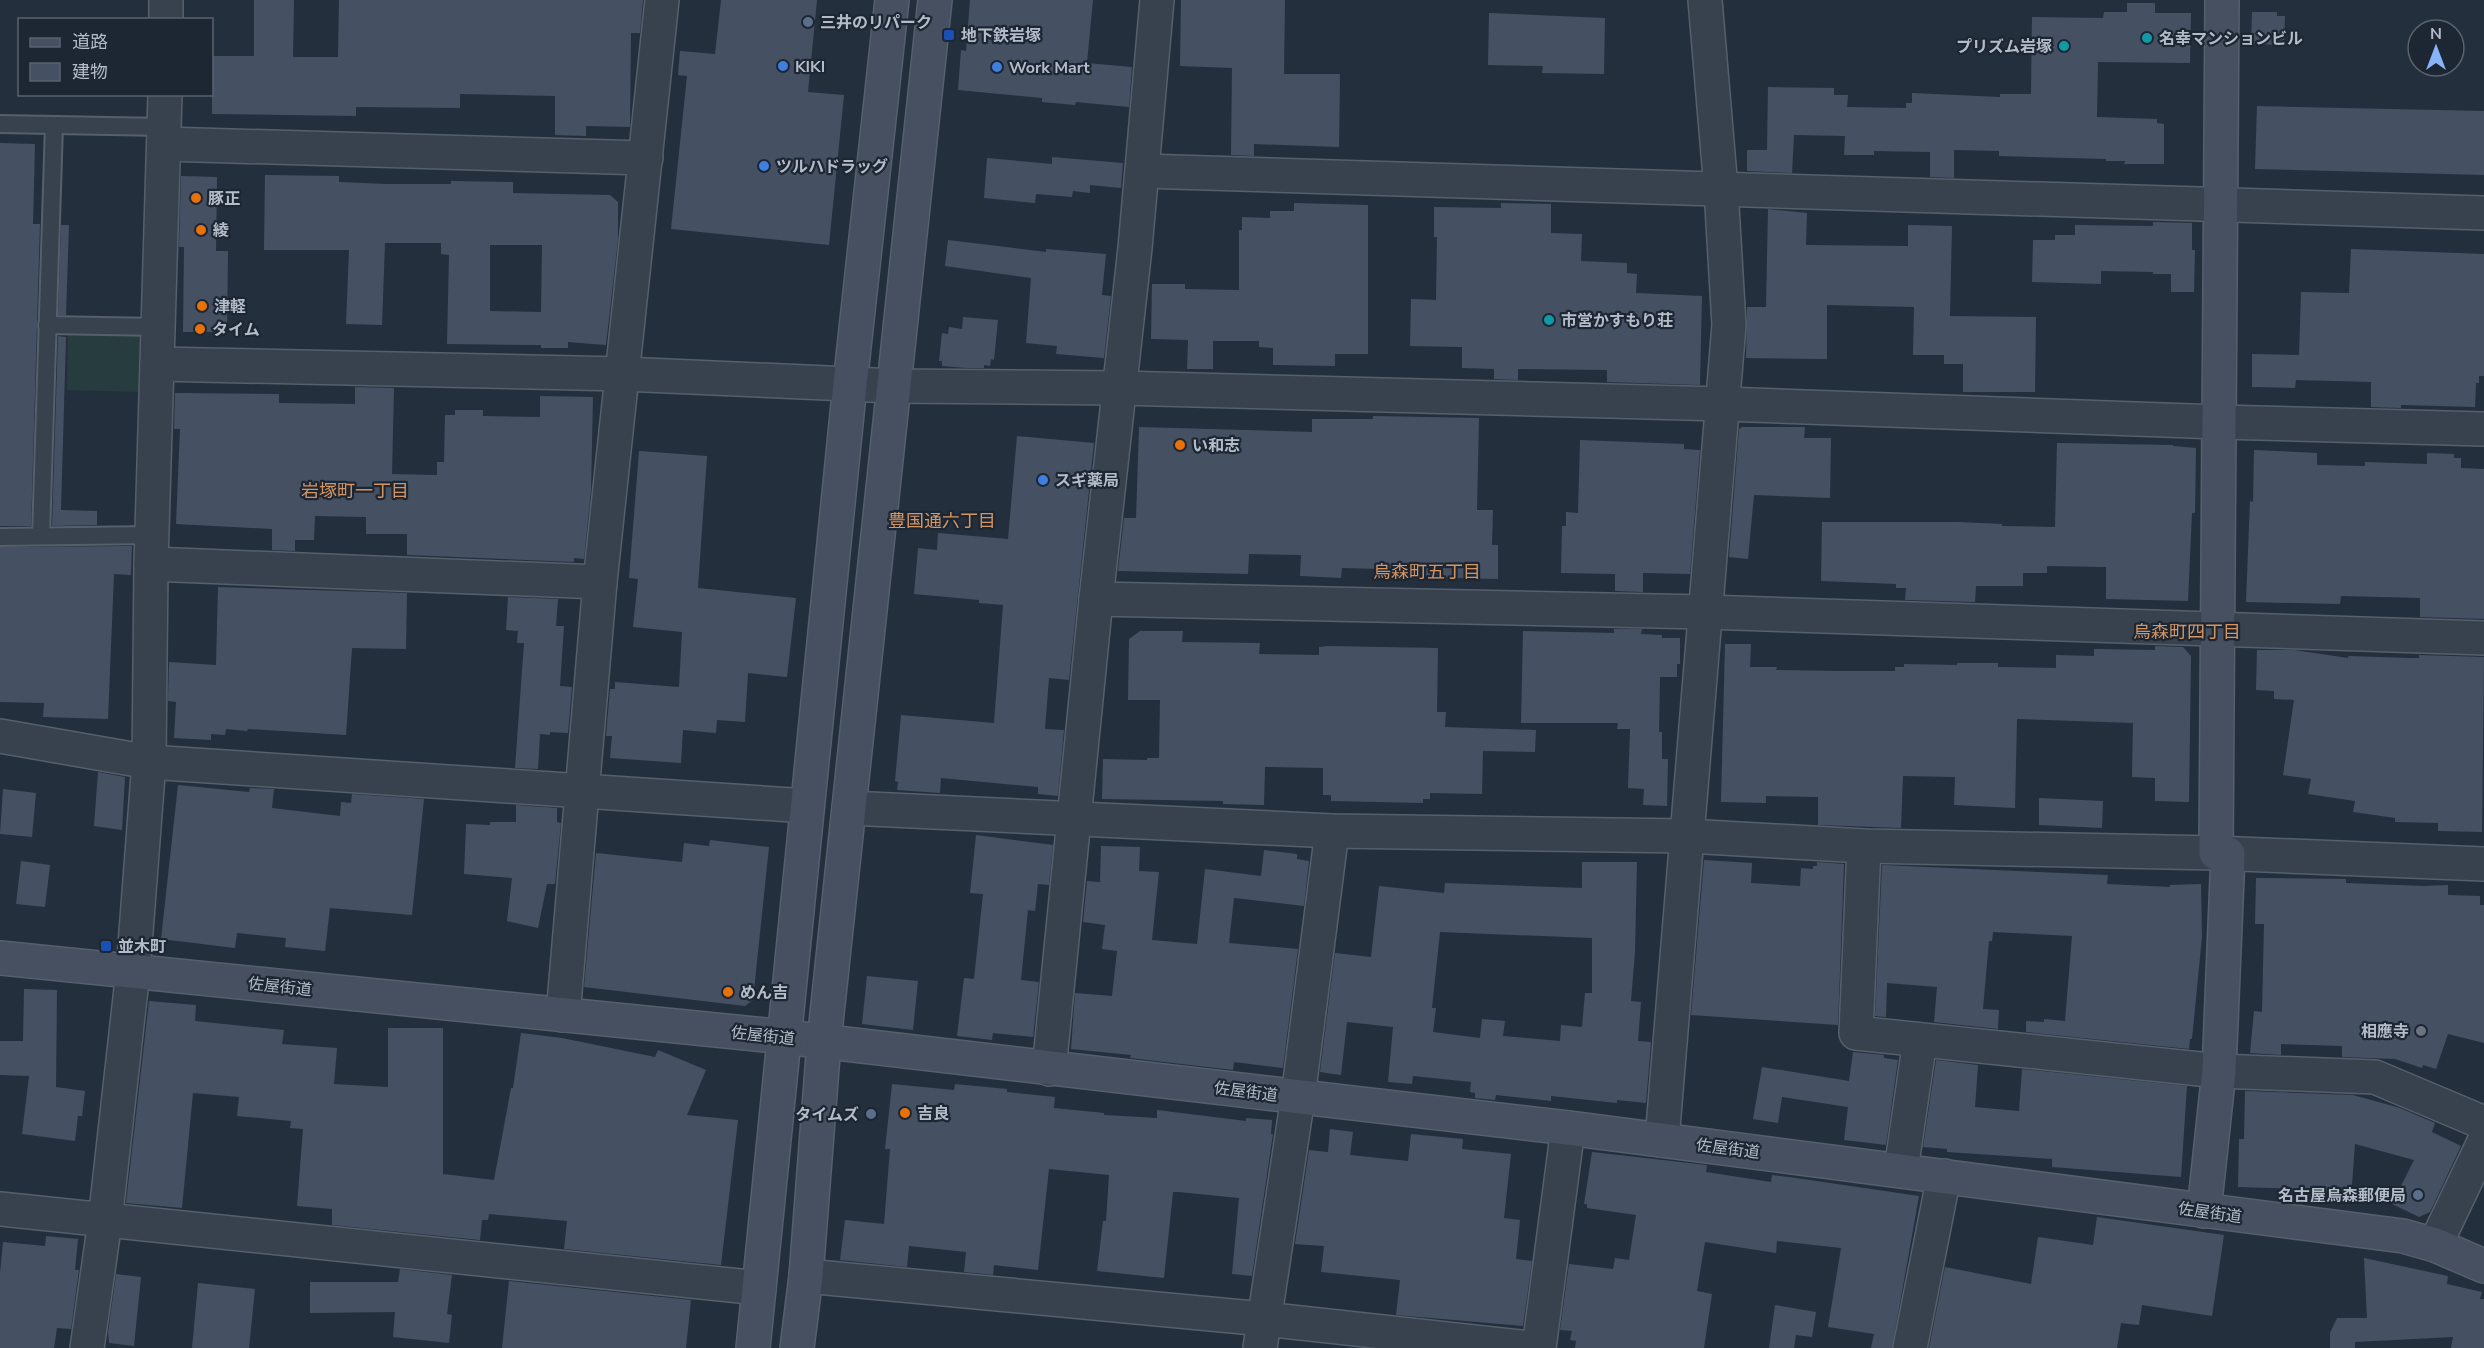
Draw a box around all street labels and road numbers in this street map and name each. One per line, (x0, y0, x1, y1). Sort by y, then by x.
street label: 佐屋街道 (247, 973, 313, 1001)
street label: 佐屋街道 (730, 1022, 796, 1050)
street label: 佐屋街道 (1213, 1077, 1279, 1107)
street label: 佐屋街道 (1695, 1134, 1761, 1164)
street label: 佐屋街道 (2177, 1198, 2243, 1228)

